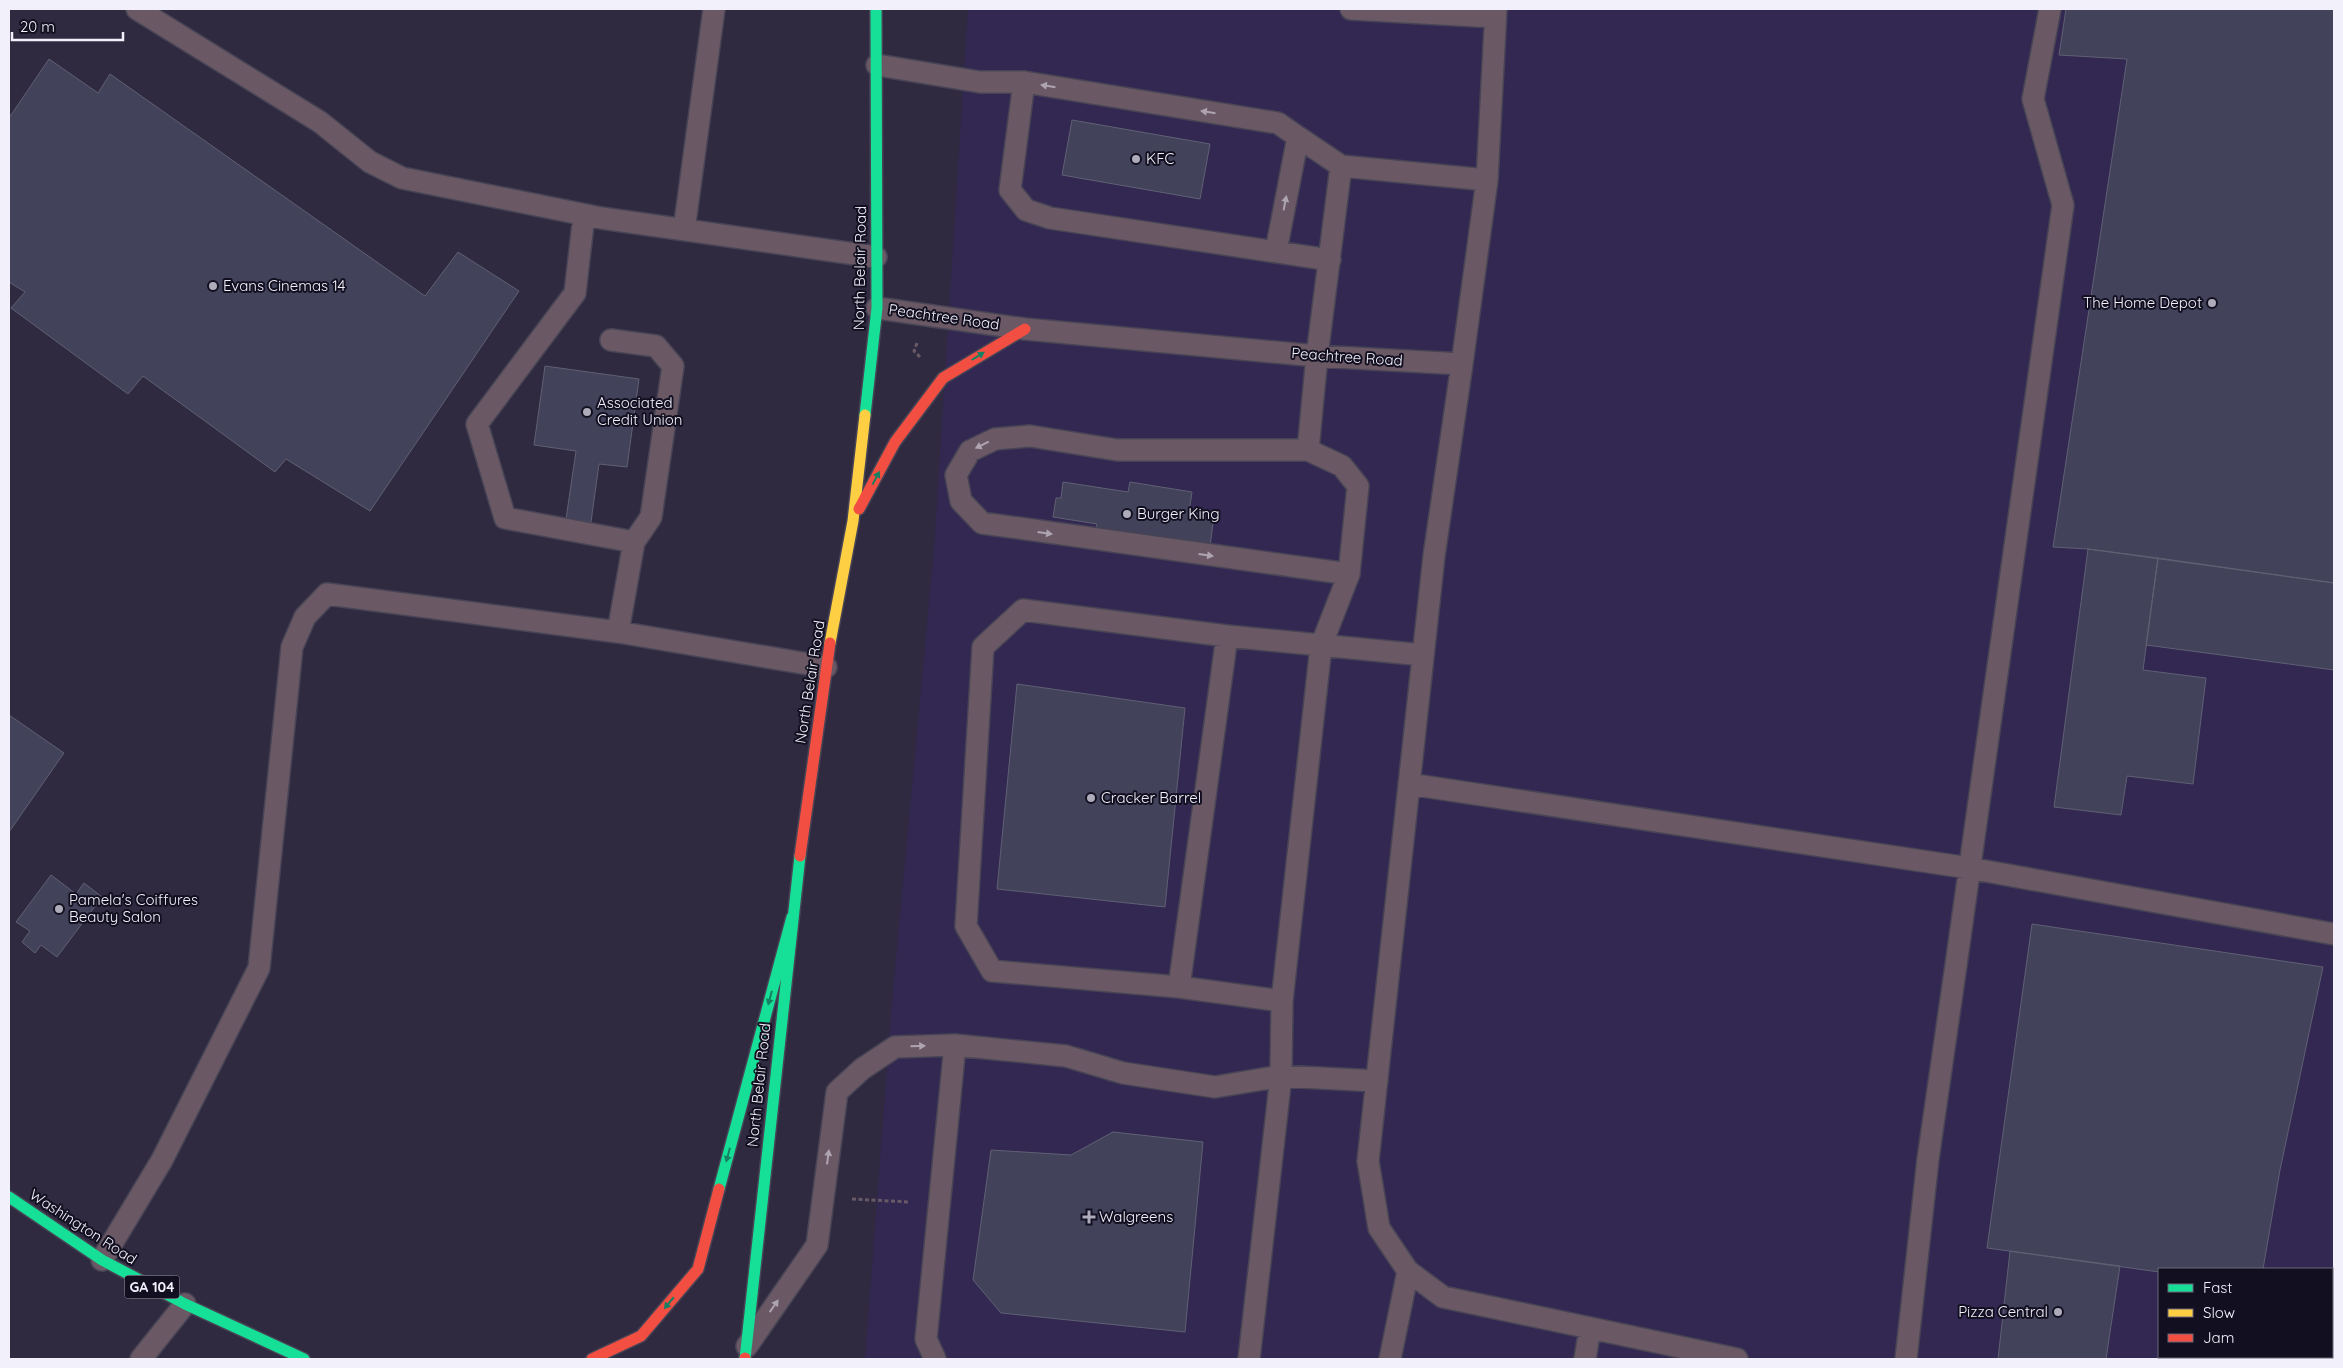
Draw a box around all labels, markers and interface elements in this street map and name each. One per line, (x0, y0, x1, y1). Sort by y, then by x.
scale bar (12, 10, 124, 42)
text: 20 m (20, 17, 55, 36)
one-way arrow (1039, 82, 1055, 90)
one-way arrow (1200, 108, 1216, 116)
place label: KFC (1146, 149, 1174, 168)
marker: KFC (1130, 153, 1142, 165)
one-way arrow (1281, 196, 1289, 211)
street label: North Belair Road (849, 206, 870, 330)
place label: Evans Cinemas 14 (223, 276, 345, 295)
marker: Evans Cinemas 14 (207, 280, 219, 292)
place label: The Home Depot (2083, 293, 2202, 312)
marker: The Home Depot (2206, 297, 2218, 309)
street label: Peachtree Road (888, 299, 1001, 334)
street label: Peachtree Road (1291, 343, 1403, 370)
one-way arrow (971, 351, 985, 361)
place label: Associated Credit Union (597, 393, 683, 429)
marker: Associated Credit Union (581, 406, 593, 418)
one-way arrow (975, 441, 990, 449)
one-way arrow (871, 471, 880, 485)
place label: Burger King (1137, 504, 1220, 523)
marker: Burger King (1121, 508, 1133, 520)
one-way arrow (1037, 529, 1053, 537)
one-way arrow (1198, 551, 1214, 559)
street label: North Belair Road (790, 619, 829, 745)
place label: Cracker Barrel (1101, 788, 1201, 807)
marker: Cracker Barrel (1085, 792, 1097, 804)
place label: Pamela's Coiffures Beauty Salon (69, 890, 198, 926)
marker: Pamela's Coiffures Beauty Salon (53, 903, 65, 915)
one-way arrow (766, 991, 774, 1006)
street label: North Belair Road (743, 1022, 774, 1148)
one-way arrow (911, 1042, 927, 1050)
one-way arrow (724, 1148, 732, 1163)
one-way arrow (825, 1149, 833, 1165)
street label: Washington Road (26, 1185, 141, 1268)
place label: Walgreens (1099, 1207, 1173, 1226)
marker: Walgreens (1083, 1211, 1095, 1223)
legend (2158, 1268, 2333, 1358)
road number: GA 104 (124, 1275, 180, 1298)
text: Fast (2203, 1278, 2232, 1297)
one-way arrow (664, 1296, 675, 1309)
one-way arrow (769, 1299, 779, 1313)
place label: Pizza Central (1958, 1302, 2048, 1321)
text: Slow (2203, 1303, 2235, 1322)
marker: Pizza Central (2052, 1306, 2064, 1318)
text: Jam (2203, 1328, 2234, 1347)

